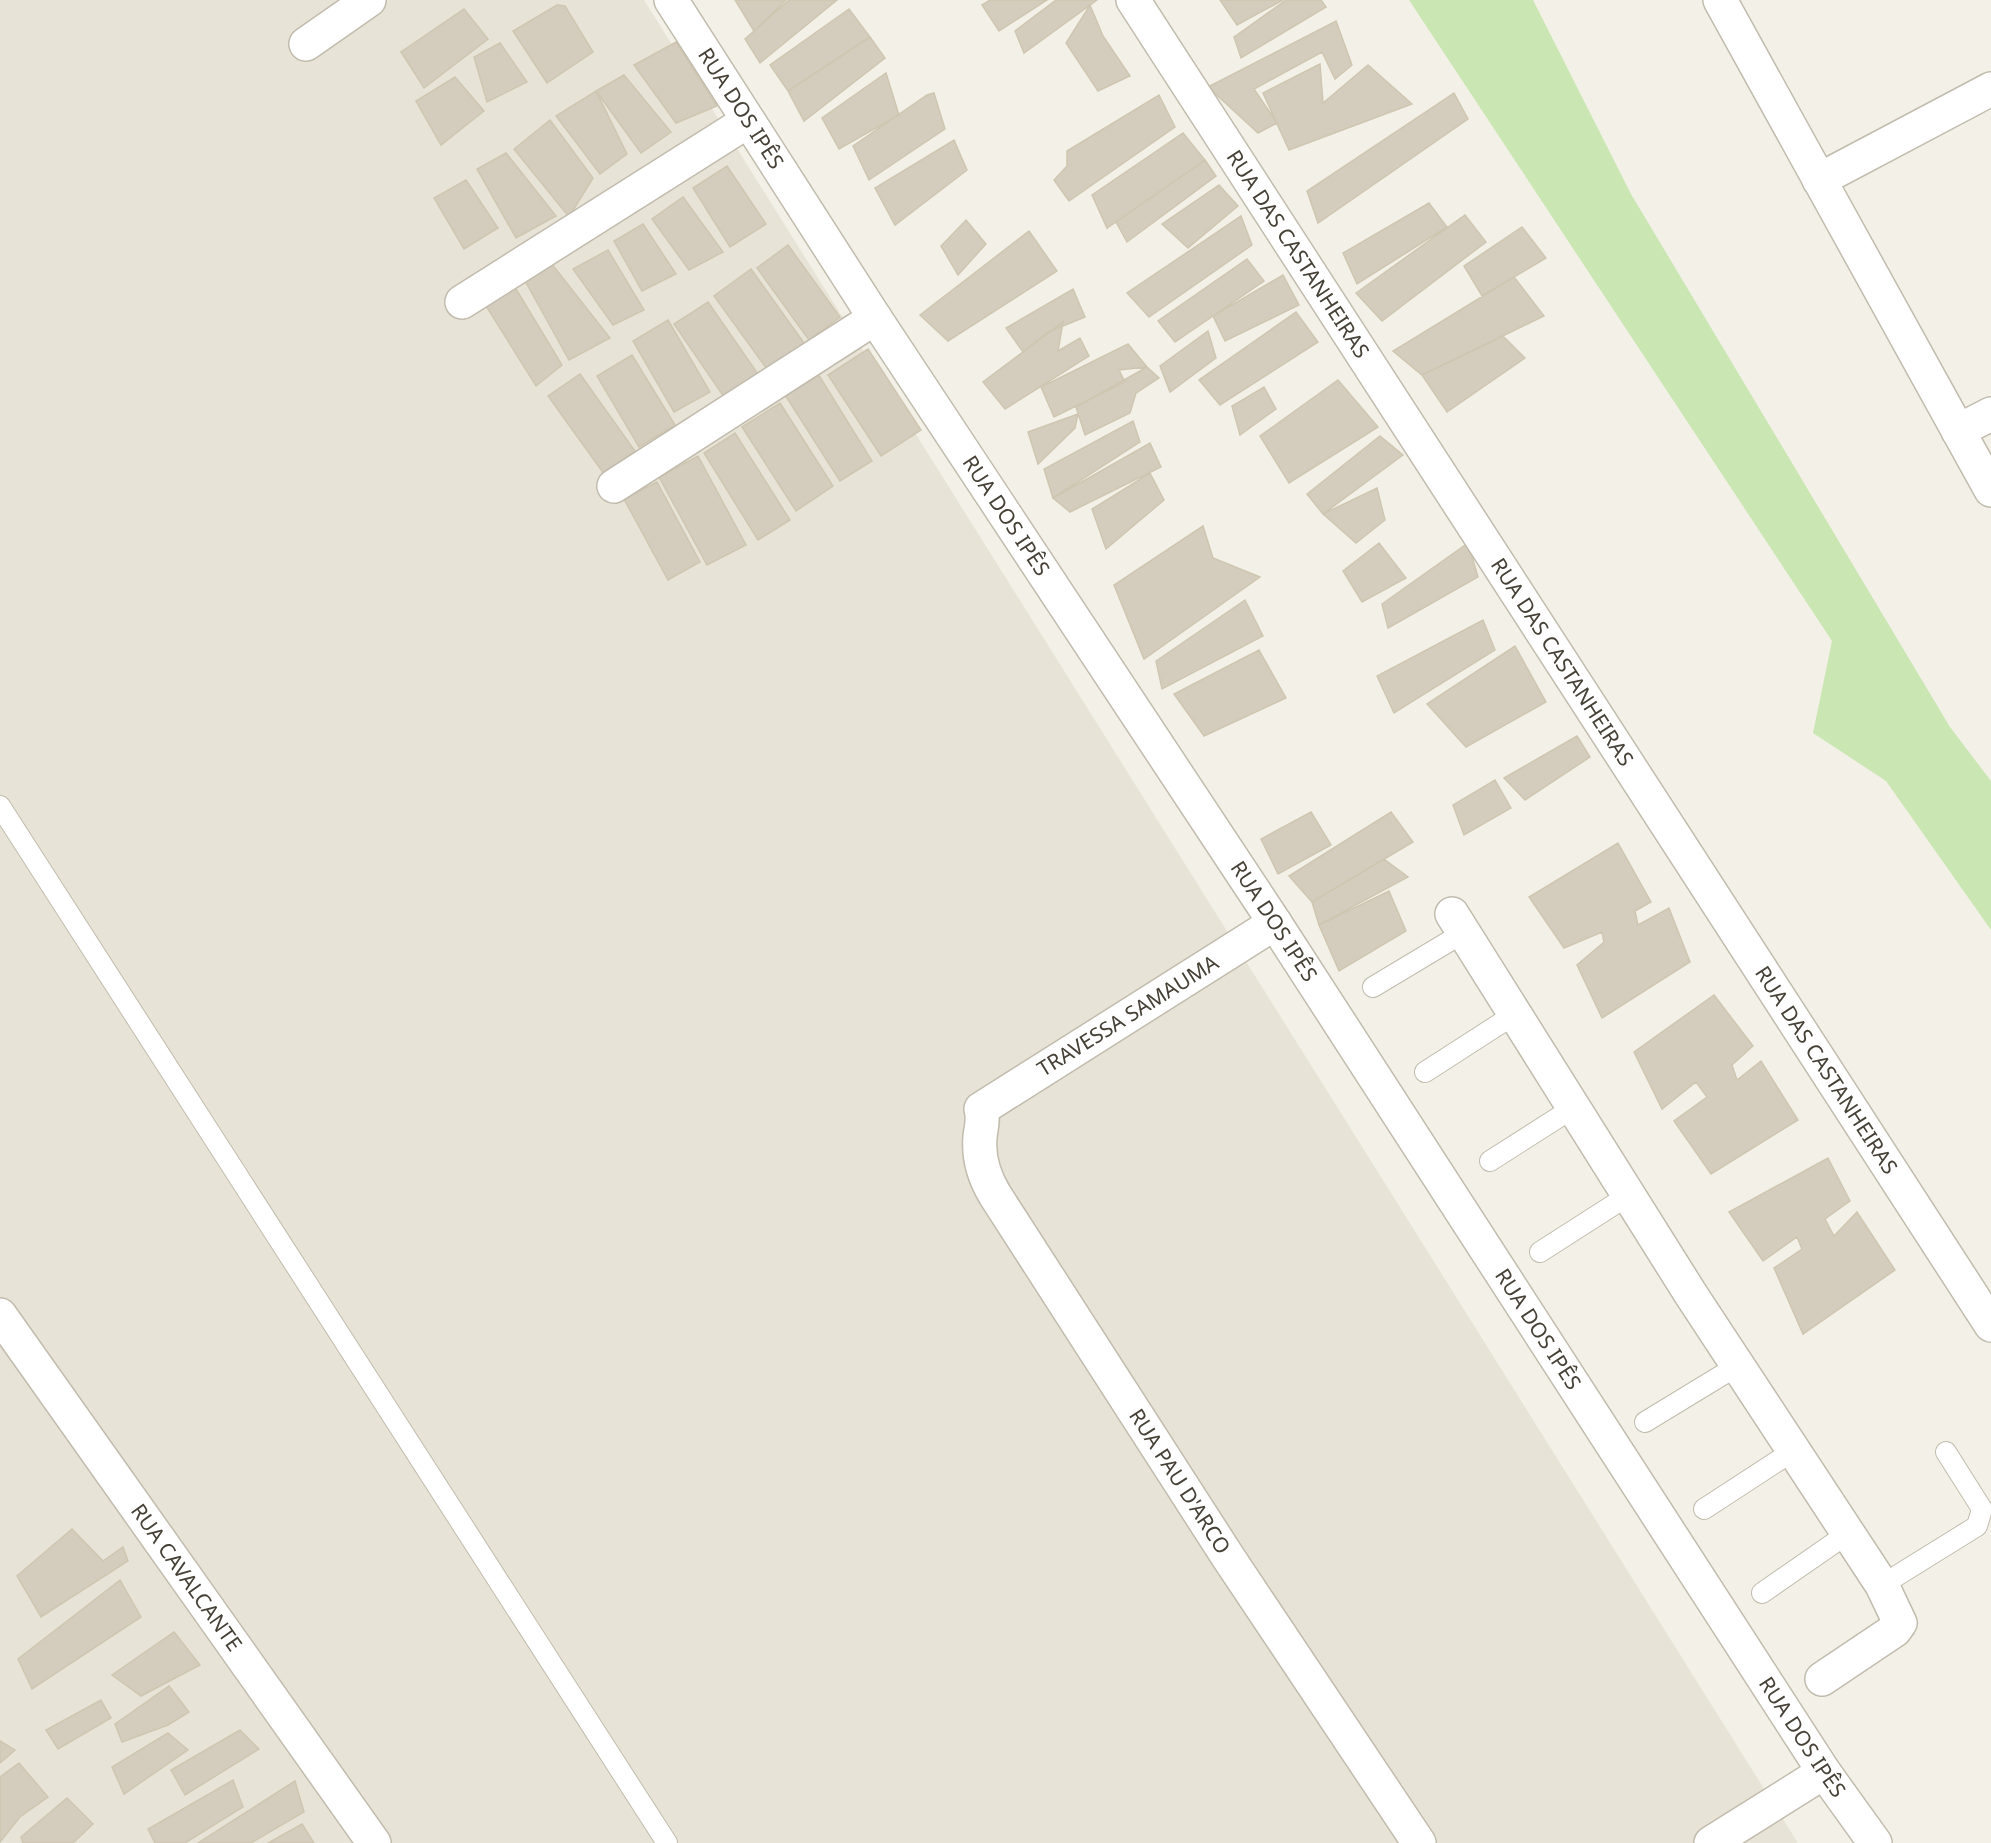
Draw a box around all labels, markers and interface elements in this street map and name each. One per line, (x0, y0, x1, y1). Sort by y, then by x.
street label: RUA DOS IPÊS (692, 42, 791, 174)
street label: RUA DAS CASTANHEIRAS (1221, 144, 1376, 363)
street label: RUA DOS IPÊS (957, 450, 1057, 581)
street label: RUA DAS CASTANHEIRAS (1485, 552, 1640, 771)
street label: RUA DOS IPÊS (1225, 855, 1324, 987)
street label: TRAVESSA SAMAUMA (1032, 948, 1224, 1082)
street label: RUA DAS CASTANHEIRAS (1749, 960, 1905, 1179)
street label: RUA DOS IPÊS (1489, 1263, 1588, 1395)
street label: RUA PAU D'ARCO (1123, 1403, 1237, 1559)
street label: RUA CAVALCANTE (125, 1498, 249, 1657)
street label: RUA DOS IPÊS (1753, 1671, 1853, 1803)

